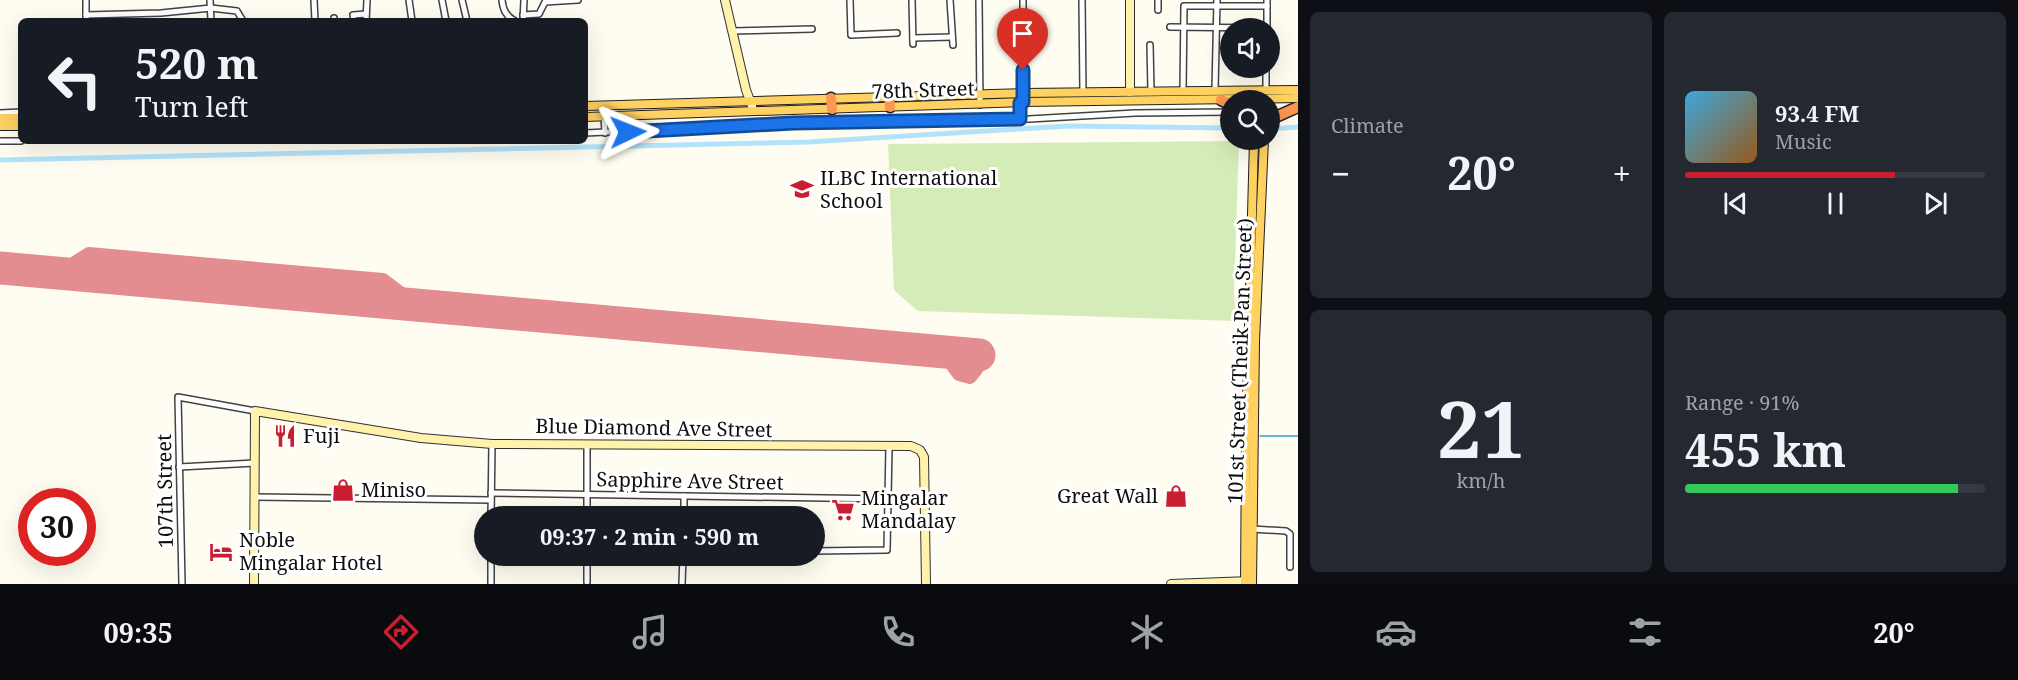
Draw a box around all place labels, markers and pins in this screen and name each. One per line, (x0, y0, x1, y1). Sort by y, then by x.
pin (997, 8, 1048, 70)
place label: ILBC International School (820, 164, 997, 214)
school or university icon: ILBC International School (789, 176, 815, 202)
place label: Fuji (303, 422, 340, 449)
restaurant icon: Fuji (272, 423, 298, 449)
place label: Miniso (361, 476, 426, 503)
shop icon: Miniso (330, 477, 356, 503)
place label: Great Wall (1057, 482, 1158, 509)
shop icon: Great Wall (1163, 483, 1189, 509)
place label: Mingalar Mandalay (861, 484, 957, 534)
supermarket icon: Mingalar Mandalay (830, 497, 856, 523)
place label: Noble Mingalar Hotel (239, 526, 383, 576)
hotel icon: Noble Mingalar Hotel (208, 539, 234, 565)

